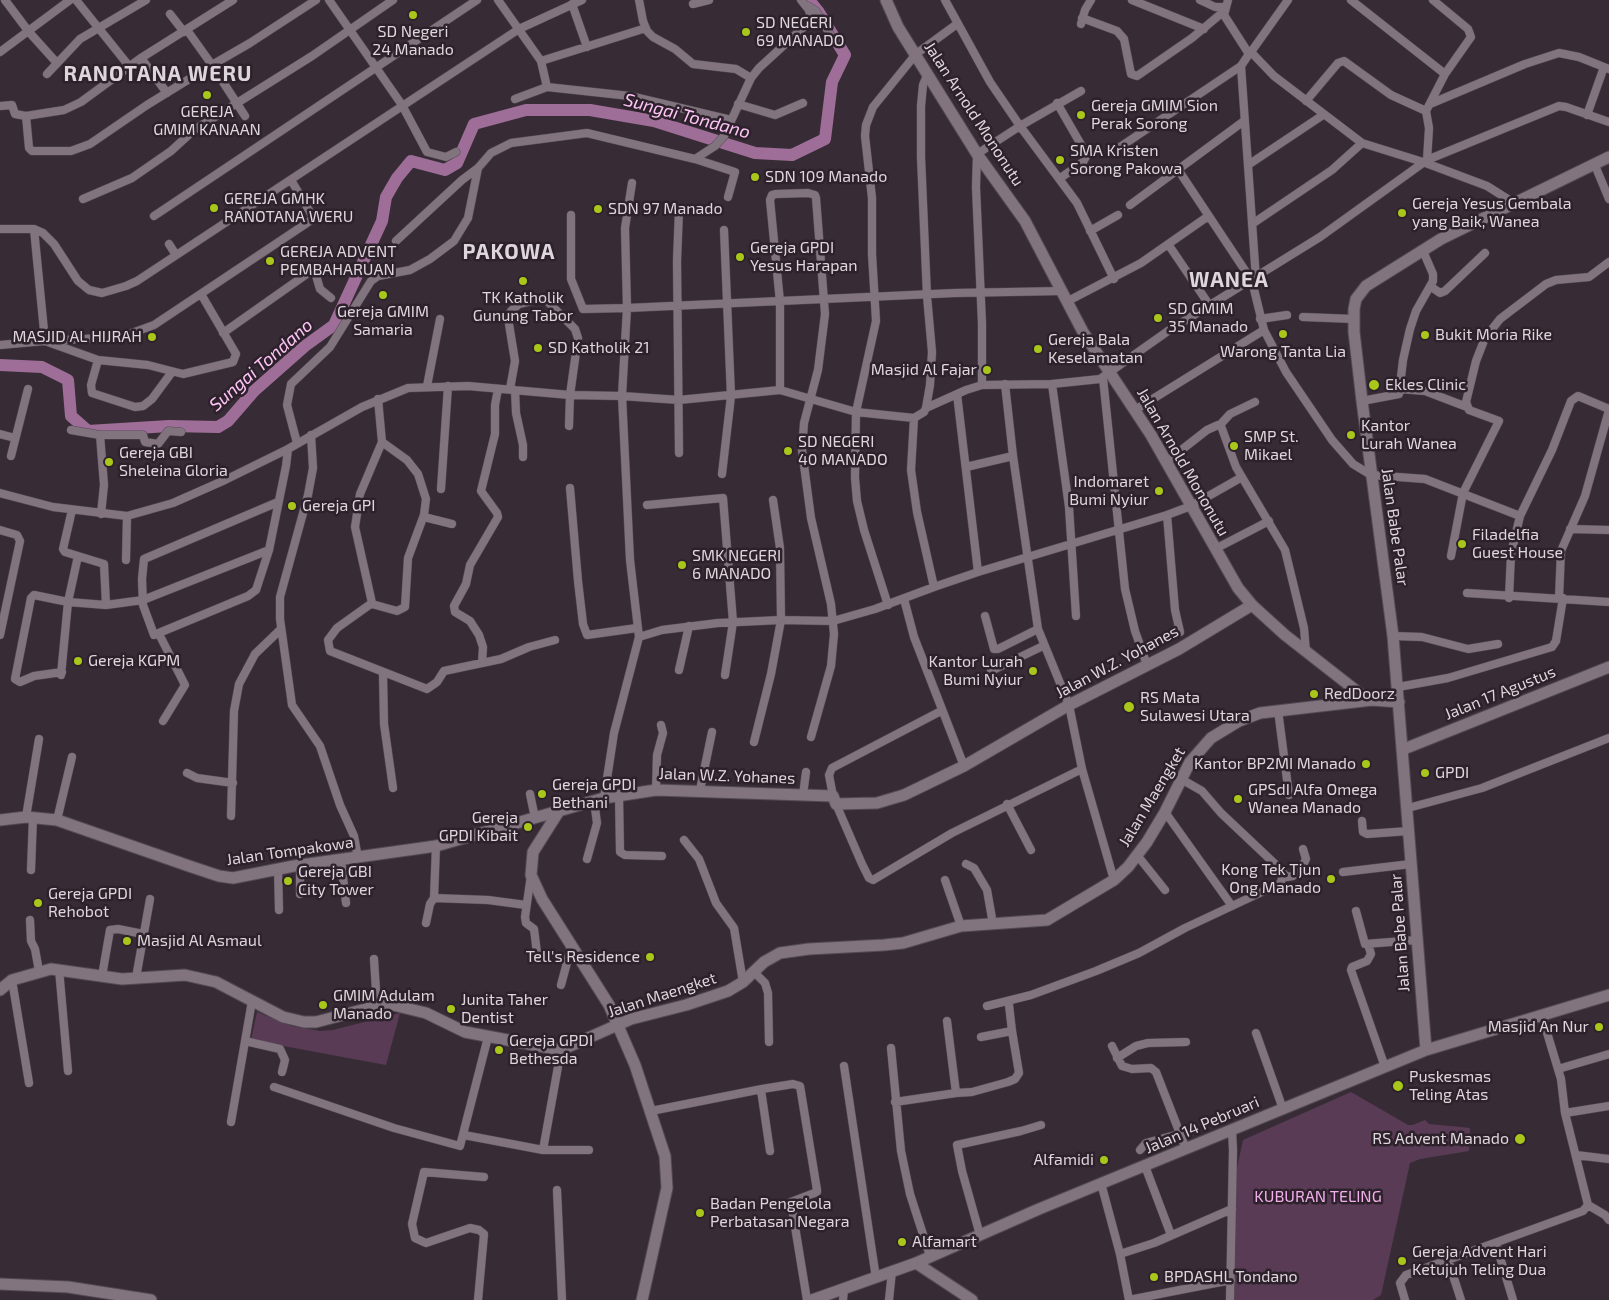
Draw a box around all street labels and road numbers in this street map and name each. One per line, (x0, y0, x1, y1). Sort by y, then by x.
street label: Jalan Arnold Mononutu (920, 38, 1028, 190)
street label: Jalan Arnold Mononutu (1133, 384, 1233, 540)
street label: Jalan Babe Palar (1377, 467, 1413, 587)
street label: Jalan W.Z. Yohanes (1052, 621, 1182, 703)
street label: Jalan 17 Agustus (1442, 662, 1558, 724)
street label: Jalan Maengket (1115, 744, 1189, 850)
street label: Jalan W.Z. Yohanes (658, 764, 796, 788)
street label: Jalan Tompakowa (225, 833, 355, 869)
street label: Jalan Babe Palar (1386, 873, 1414, 993)
street label: Jalan Maengket (605, 968, 719, 1022)
street label: Jalan 14 Pebruari (1142, 1092, 1262, 1158)

